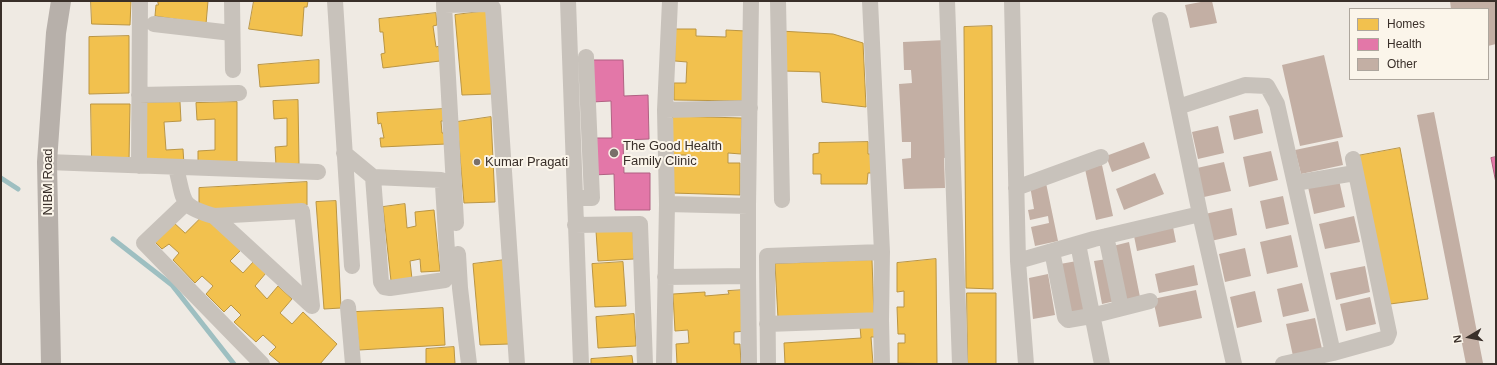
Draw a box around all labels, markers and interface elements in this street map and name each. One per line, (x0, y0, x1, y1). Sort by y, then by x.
legend (1349, 8, 1489, 80)
text: Homes (1387, 17, 1425, 31)
text: Health (1387, 37, 1422, 51)
text: Other (1387, 57, 1417, 71)
place label: The Good Health Family Clinic (623, 138, 722, 169)
marker: The Good Health Family Clinic (608, 147, 620, 159)
street label: NIBM Road (40, 148, 56, 216)
place label: Kumar Pragati (485, 154, 568, 170)
marker: Kumar Pragati (472, 157, 482, 167)
north arrow (1449, 317, 1489, 357)
text: N (1451, 334, 1464, 344)

